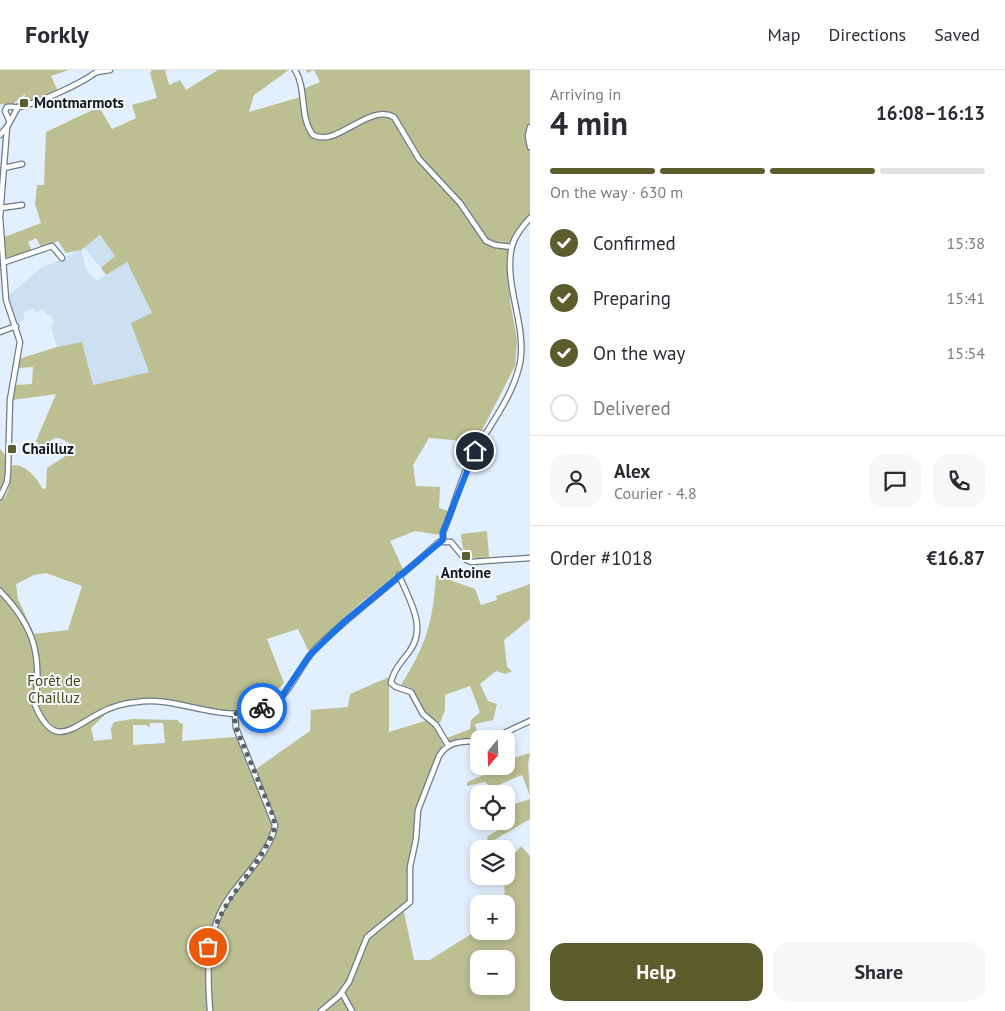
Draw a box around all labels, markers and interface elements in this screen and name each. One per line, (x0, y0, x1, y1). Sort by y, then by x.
text: Forkly (25, 19, 89, 50)
text: Map (768, 23, 800, 46)
text: Directions (828, 23, 906, 46)
text: Saved (934, 23, 980, 46)
text: Arriving in (550, 84, 621, 104)
place label: Montmarmots (34, 93, 124, 112)
marker: Montmarmots (18, 97, 30, 109)
text: 16:08–16:13 (876, 101, 985, 125)
text: 4 min (550, 102, 628, 144)
text: On the way · 630 m (550, 182, 683, 202)
icon: check (550, 229, 578, 257)
text: Confirmed (593, 231, 676, 255)
text: 15:38 (947, 233, 985, 253)
icon: check (550, 284, 578, 312)
text: Preparing (593, 286, 671, 310)
text: 15:41 (947, 288, 985, 308)
icon: check (550, 339, 578, 367)
text: On the way (593, 341, 685, 365)
text: 15:54 (947, 343, 985, 363)
text: Delivered (593, 396, 671, 420)
pin (454, 430, 496, 472)
icon: home (461, 437, 489, 465)
place label: Chailluz (22, 439, 74, 458)
marker: Chailluz (6, 443, 18, 455)
button: person (550, 455, 602, 507)
button: chat (869, 455, 921, 507)
button: phone (933, 455, 985, 507)
text: Alex (614, 459, 650, 483)
text: Courier · 4.8 (614, 483, 697, 503)
text: Order #1018 (550, 546, 653, 570)
text: €16.87 (926, 546, 985, 570)
marker: Antoine (460, 550, 472, 562)
place label: Antoine (441, 563, 492, 582)
park label: Forêt de Chailluz (27, 671, 81, 707)
courier (237, 683, 287, 733)
icon: bike (248, 694, 276, 722)
north arrow (470, 730, 515, 775)
map controls (470, 730, 515, 995)
button: locate (470, 785, 515, 830)
button: layers (470, 840, 515, 885)
button: + (470, 895, 515, 940)
pin (187, 926, 229, 968)
icon: bag (194, 933, 222, 961)
button: Help (550, 943, 763, 1001)
button: Share (773, 943, 985, 1001)
button: − (470, 950, 515, 995)

